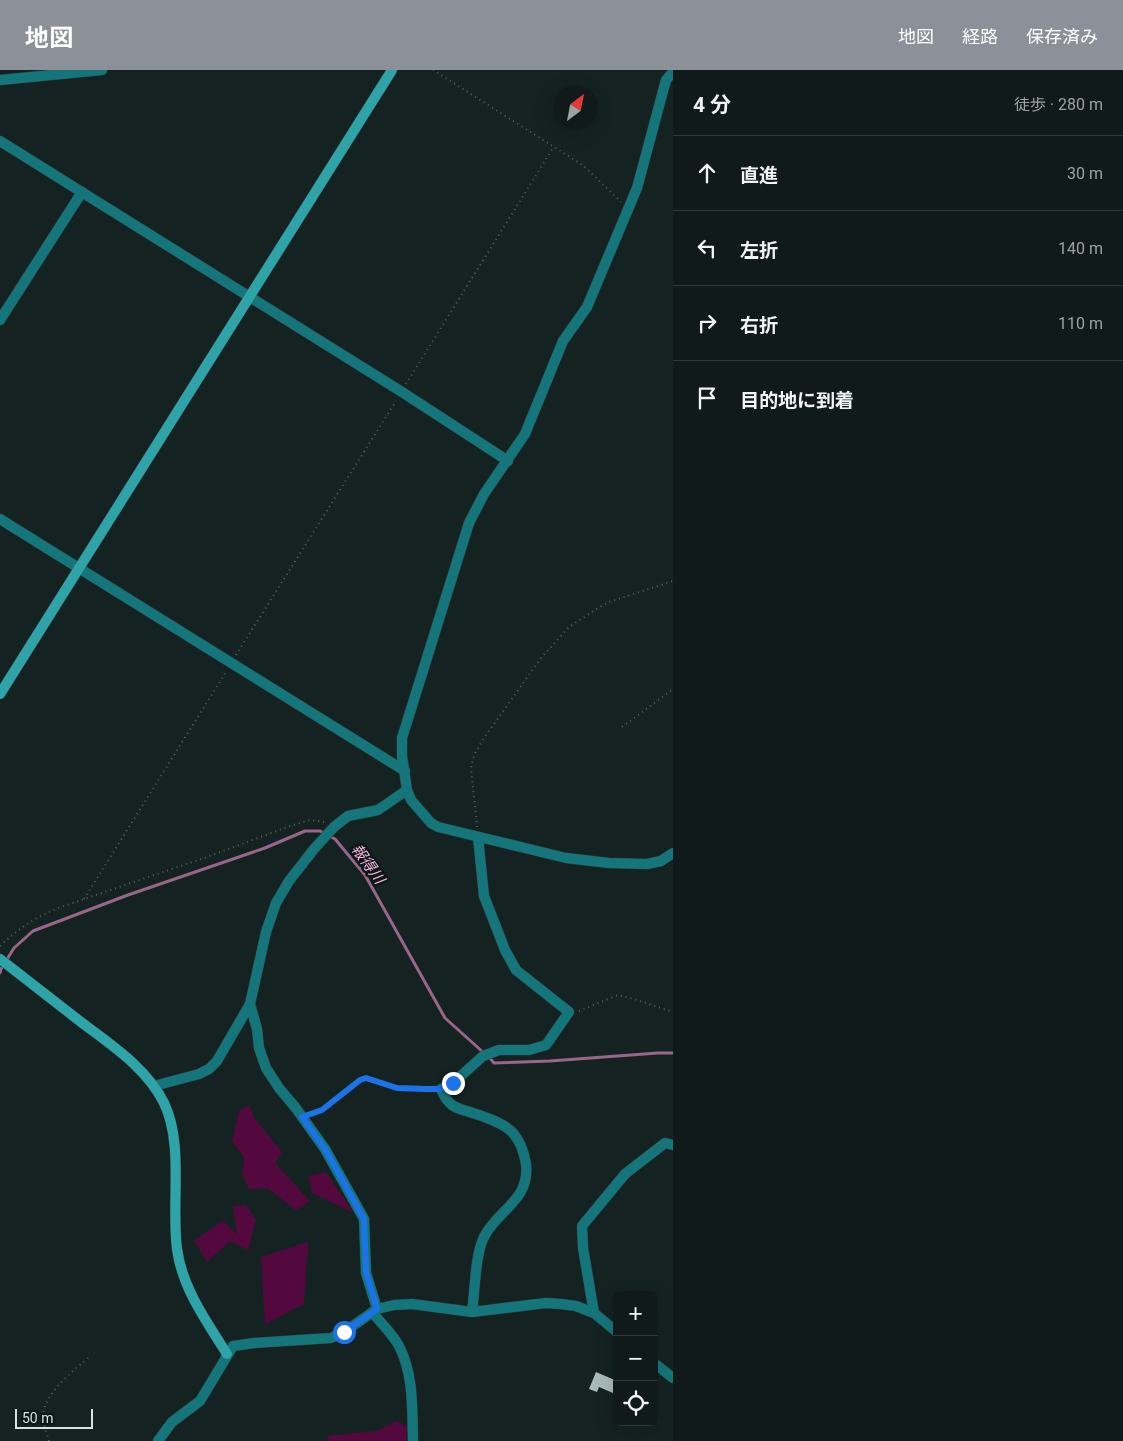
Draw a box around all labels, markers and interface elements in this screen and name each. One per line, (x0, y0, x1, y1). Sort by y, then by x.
text: 地図 (25, 24, 73, 52)
text: 地図 (898, 26, 934, 47)
text: 経路 (962, 26, 998, 47)
text: 保存済み (1026, 26, 1098, 47)
north arrow (553, 85, 598, 130)
text: 4 分 (693, 93, 731, 117)
text: 徒歩 · 280 m (1014, 95, 1103, 114)
icon: ahead (693, 159, 721, 187)
text: 直進 (740, 164, 778, 187)
text: 30 m (1067, 164, 1103, 183)
icon: left (693, 234, 721, 262)
text: 左折 (740, 239, 778, 262)
text: 140 m (1058, 239, 1103, 258)
icon: right (693, 309, 721, 337)
text: 右折 (740, 314, 778, 337)
text: 110 m (1058, 314, 1103, 333)
icon: arrive (693, 384, 721, 412)
text: 目的地に到着 (740, 389, 854, 412)
water label: 報得川 (347, 841, 390, 889)
route end (442, 1072, 465, 1095)
map controls (613, 1291, 658, 1426)
button: + (613, 1291, 658, 1336)
route start (333, 1321, 356, 1344)
button: − (613, 1336, 658, 1381)
button: locate (613, 1381, 658, 1426)
scale bar (15, 1406, 92, 1429)
text: 50 m (22, 1410, 54, 1426)

